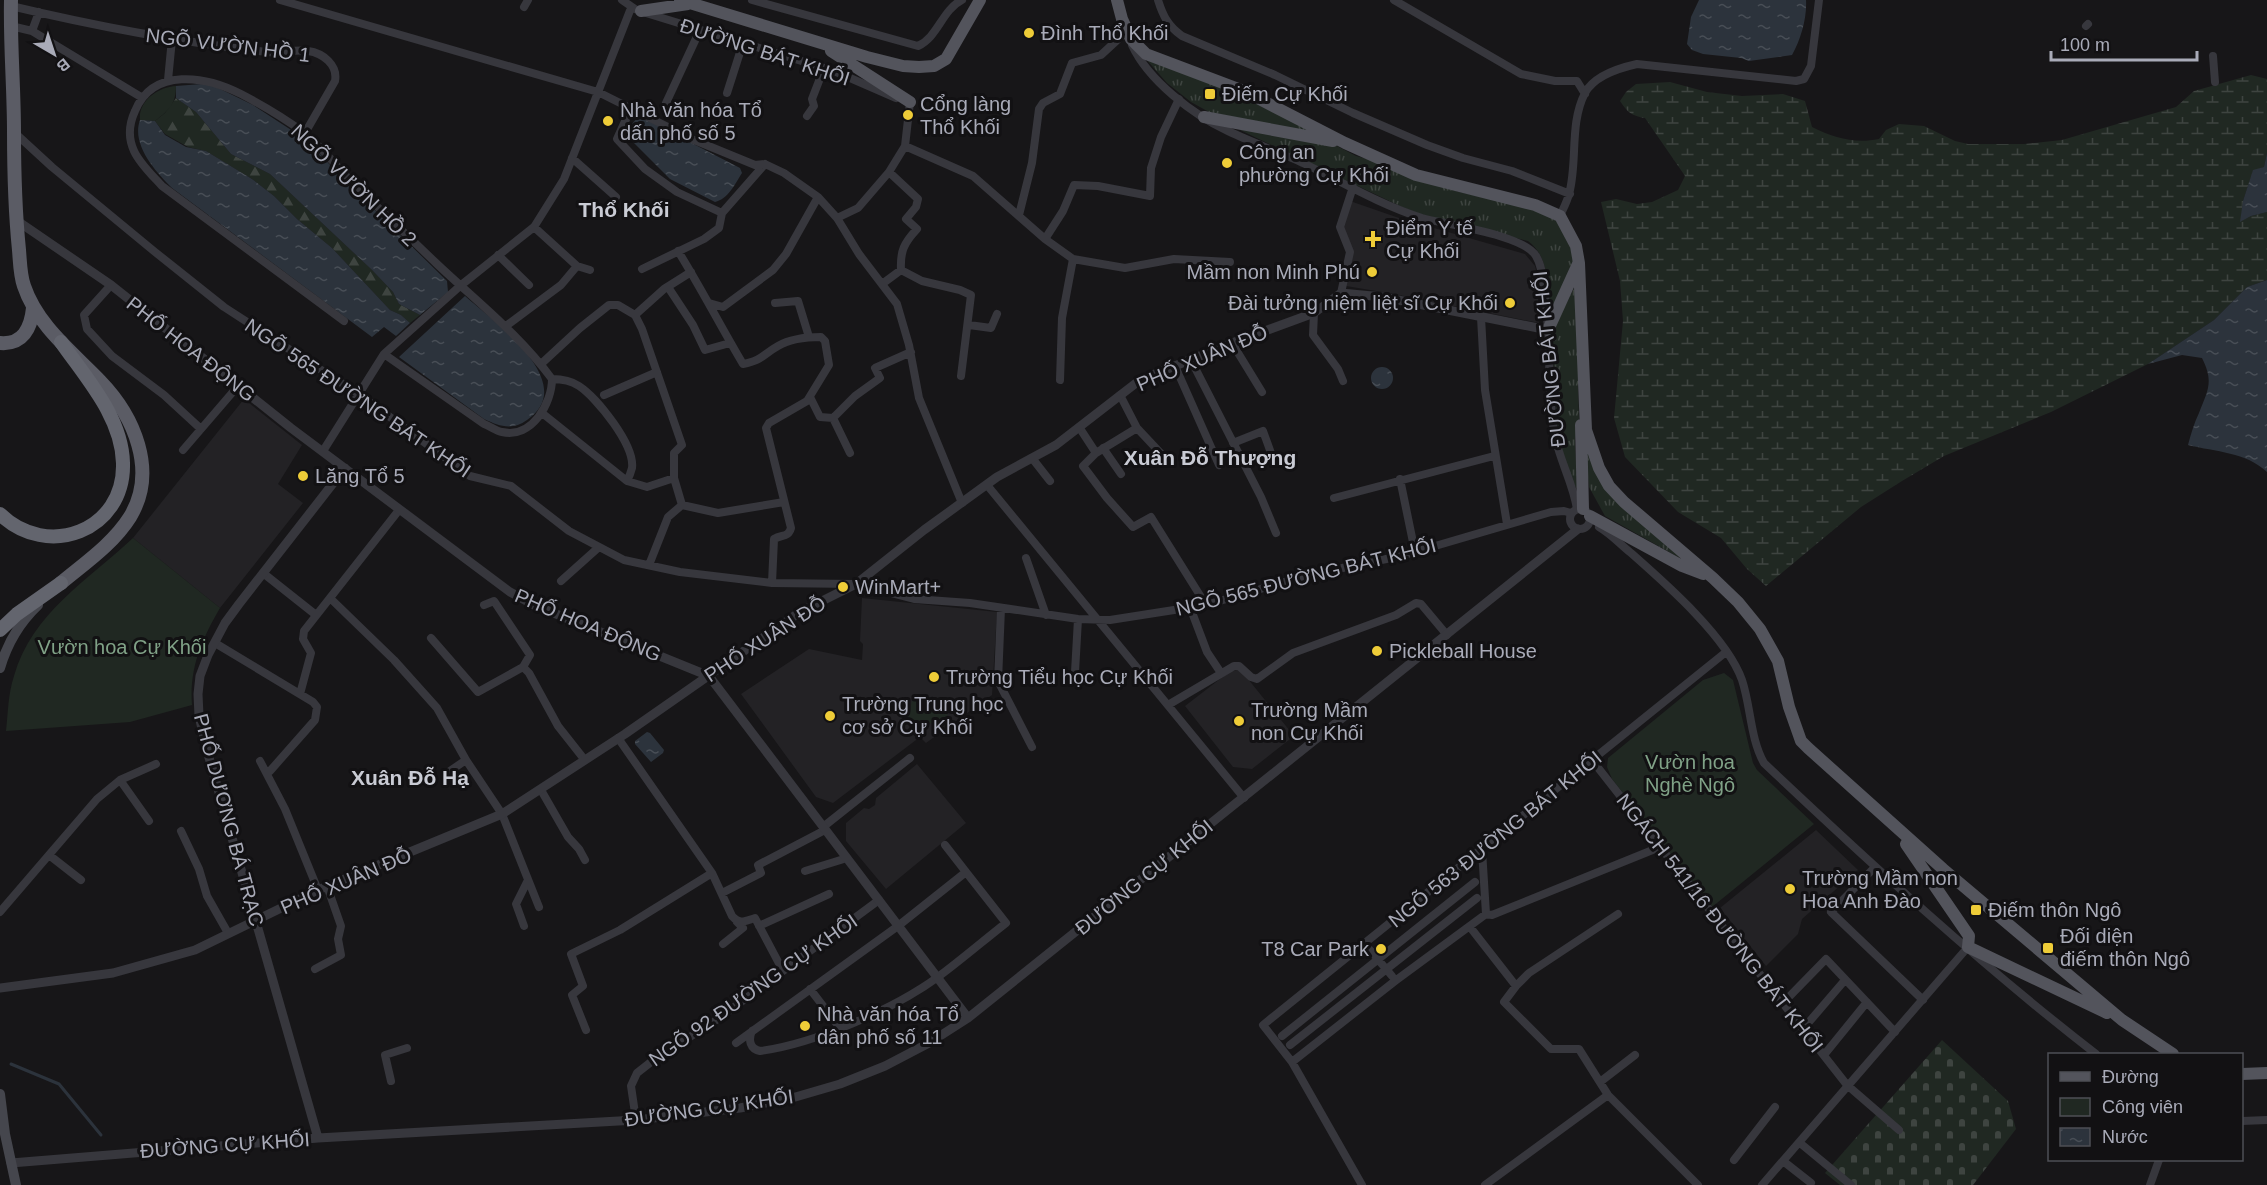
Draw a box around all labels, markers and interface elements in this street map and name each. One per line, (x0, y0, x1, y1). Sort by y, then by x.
street label: ĐƯỜNG BÁT KHỐI (677, 13, 853, 90)
place label: Đình Thổ Khối (1041, 22, 1169, 44)
street label: NGÕ VƯỜN HỒ 1 (145, 23, 312, 66)
north arrow (24, 24, 84, 84)
scale bar (2051, 24, 2196, 62)
marker: Đình Thổ Khối (1022, 26, 1036, 40)
text: 100 m (2060, 35, 2110, 55)
text: B (53, 55, 73, 76)
place label: Điếm Cự Khối (1222, 83, 1348, 105)
marker: Điếm Cự Khối (1203, 87, 1217, 101)
place label: Cổng làng Thổ Khối (920, 93, 1011, 138)
place label: Nhà văn hóa Tổ dấn phố số 5 (620, 99, 762, 144)
marker: Cổng làng Thổ Khối (901, 108, 915, 122)
marker: Nhà văn hóa Tổ dấn phố số 5 (601, 114, 615, 128)
street label: NGÕ VƯỜN HỒ 2 (287, 119, 422, 250)
place label: Công an phường Cự Khối (1239, 141, 1389, 186)
marker: Công an phường Cự Khối (1220, 156, 1234, 170)
district label: Thổ Khối (579, 198, 669, 221)
place label: Điểm Y tế Cự Khối (1386, 217, 1473, 262)
marker: Điểm Y tế Cự Khối (1364, 230, 1382, 248)
place label: Mầm non Minh Phú (1187, 261, 1360, 283)
marker: Mầm non Minh Phú (1365, 265, 1379, 279)
street label: ĐƯỜNG BÁT KHỐI (1528, 270, 1569, 448)
street label: PHỐ HOA ĐỘNG (122, 291, 260, 406)
place label: Đài tưởng niệm liệt sĩ Cự Khối (1228, 292, 1498, 314)
marker: Đài tưởng niệm liệt sĩ Cự Khối (1503, 296, 1517, 310)
street label: NGÕ 565 ĐƯỜNG BÁT KHỐI (241, 313, 475, 482)
street label: PHỐ XUÂN ĐỖ (1133, 320, 1271, 395)
district label: Xuân Đỗ Thượng (1124, 446, 1296, 469)
place label: Lăng Tổ 5 (315, 465, 405, 487)
marker: Lăng Tổ 5 (296, 469, 310, 483)
street label: NGÕ 565 ĐƯỜNG BÁT KHỐI (1173, 533, 1438, 620)
place label: WinMart+ (855, 576, 941, 598)
marker: WinMart+ (836, 580, 850, 594)
street label: PHỐ HOA ĐỘNG (512, 583, 665, 666)
street label: PHỐ XUÂN ĐỖ (700, 591, 830, 686)
park label: Vườn hoa Cự Khối (38, 636, 206, 658)
place label: Pickleball House (1389, 640, 1537, 662)
marker: Pickleball House (1370, 644, 1384, 658)
place label: Trường Tiểu học Cự Khối (946, 666, 1173, 688)
marker: Trường Tiểu học Cự Khối (927, 670, 941, 684)
place label: Trường Trung học cơ sở Cự Khối (842, 693, 1003, 738)
place label: Trường Mầm non Cự Khối (1251, 699, 1368, 744)
marker: Trường Trung học cơ sở Cự Khối (823, 709, 837, 723)
street label: PHỐ DƯƠNG BÁ TRẠC (190, 711, 269, 929)
marker: Trường Mầm non Cự Khối (1232, 714, 1246, 728)
street label: NGÕ 563 ĐƯỜNG BÁT KHỐI (1384, 746, 1606, 932)
park label: Vườn hoa Nghè Ngô (1645, 751, 1736, 796)
district label: Xuân Đỗ Hạ (351, 766, 469, 789)
street label: NGÁCH 541/16 ĐƯỜNG BÁT KHỐI (1612, 789, 1828, 1057)
street label: ĐƯỜNG CỰ KHỐI (1070, 814, 1217, 939)
street label: PHỐ XUÂN ĐỖ (277, 843, 415, 918)
place label: Trường Mầm non Hoa Anh Đào (1802, 867, 1958, 912)
marker: Trường Mầm non Hoa Anh Đào (1783, 882, 1797, 896)
place label: Điếm thôn Ngô (1988, 899, 2121, 921)
marker: Điếm thôn Ngô (1969, 903, 1983, 917)
street label: NGÕ 92 ĐƯỜNG CỰ KHỐI (644, 909, 861, 1070)
place label: Đối diện điếm thôn Ngô (2060, 925, 2190, 970)
place label: T8 Car Park (1261, 938, 1370, 960)
marker: Đối diện điếm thôn Ngô (2041, 941, 2055, 955)
marker: T8 Car Park (1374, 942, 1388, 956)
place label: Nhà văn hóa Tổ dân phố số 11 (817, 1003, 959, 1048)
marker: Nhà văn hóa Tổ dân phố số 11 (798, 1019, 812, 1033)
legend (2048, 1053, 2243, 1161)
text: Đường (2102, 1067, 2159, 1087)
street label: ĐƯỜNG CỰ KHỐI (623, 1084, 795, 1131)
text: Công viên (2102, 1097, 2183, 1117)
street label: ĐƯỜNG CỰ KHỐI (139, 1127, 311, 1162)
text: Nước (2102, 1127, 2148, 1147)

